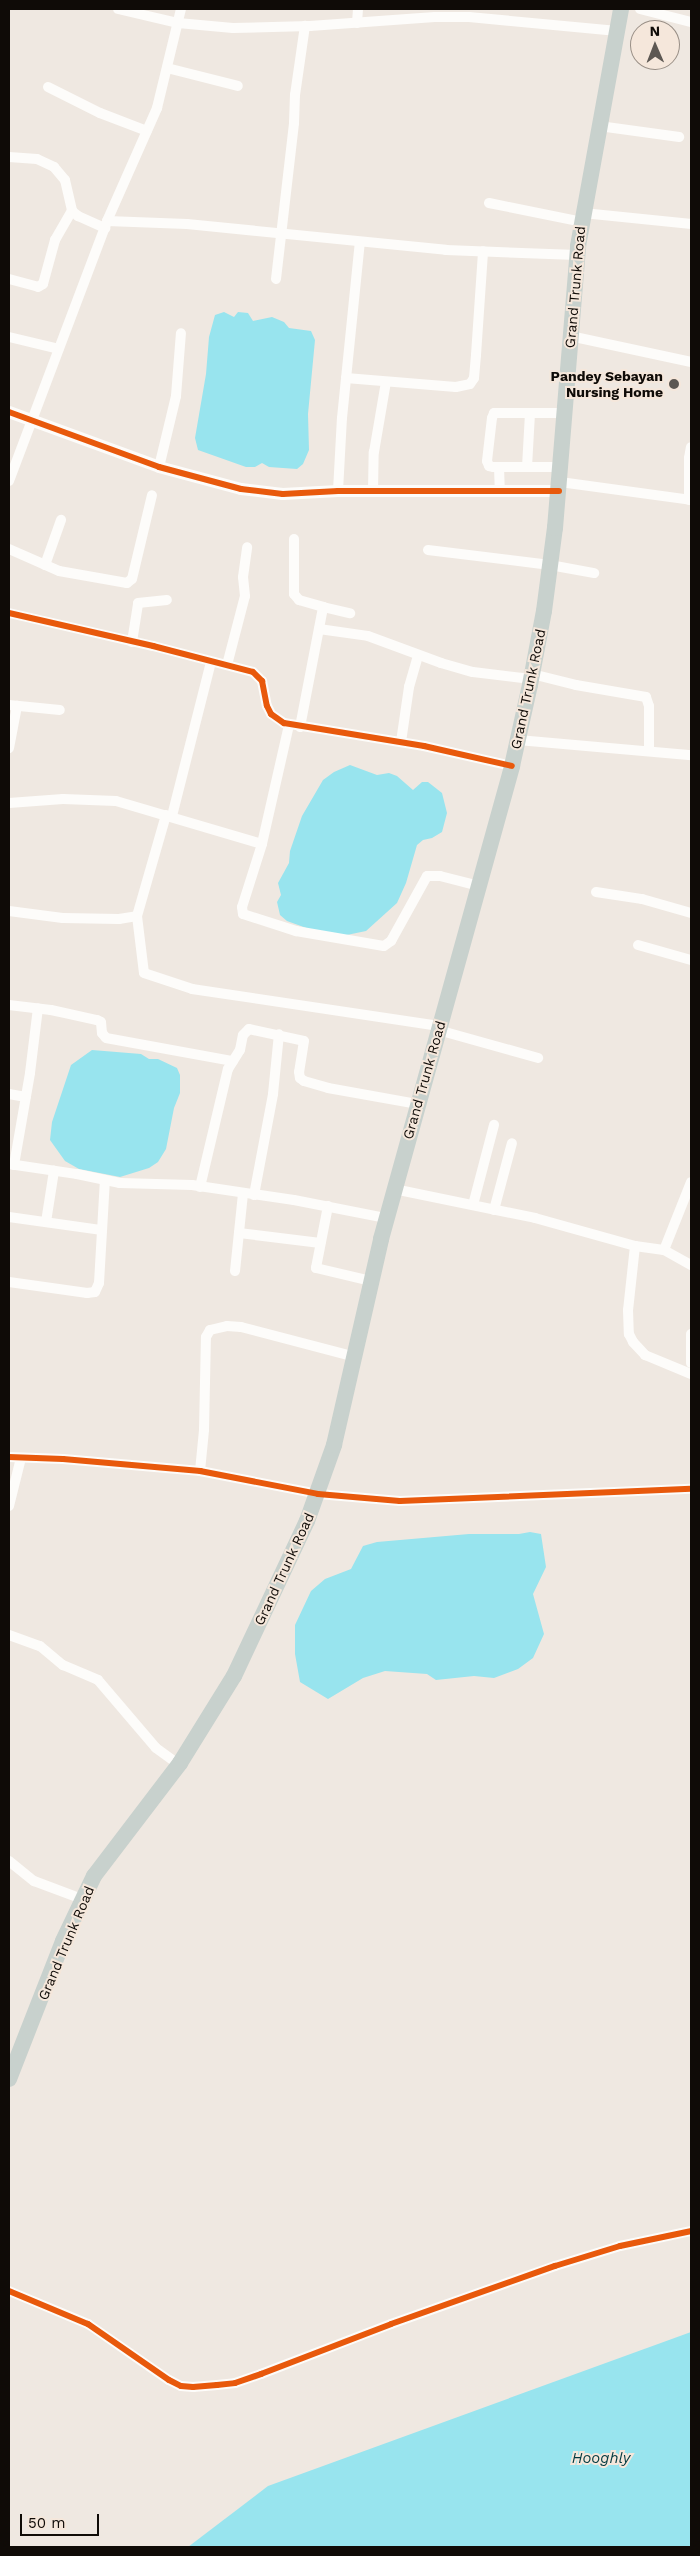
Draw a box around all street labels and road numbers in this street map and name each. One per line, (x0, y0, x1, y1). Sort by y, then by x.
street label: Grand Trunk Road (561, 225, 589, 349)
street label: Grand Trunk Road (507, 627, 549, 751)
street label: Grand Trunk Road (399, 1018, 449, 1142)
street label: Grand Trunk Road (250, 1510, 318, 1628)
street label: Grand Trunk Road (34, 1883, 98, 2003)

